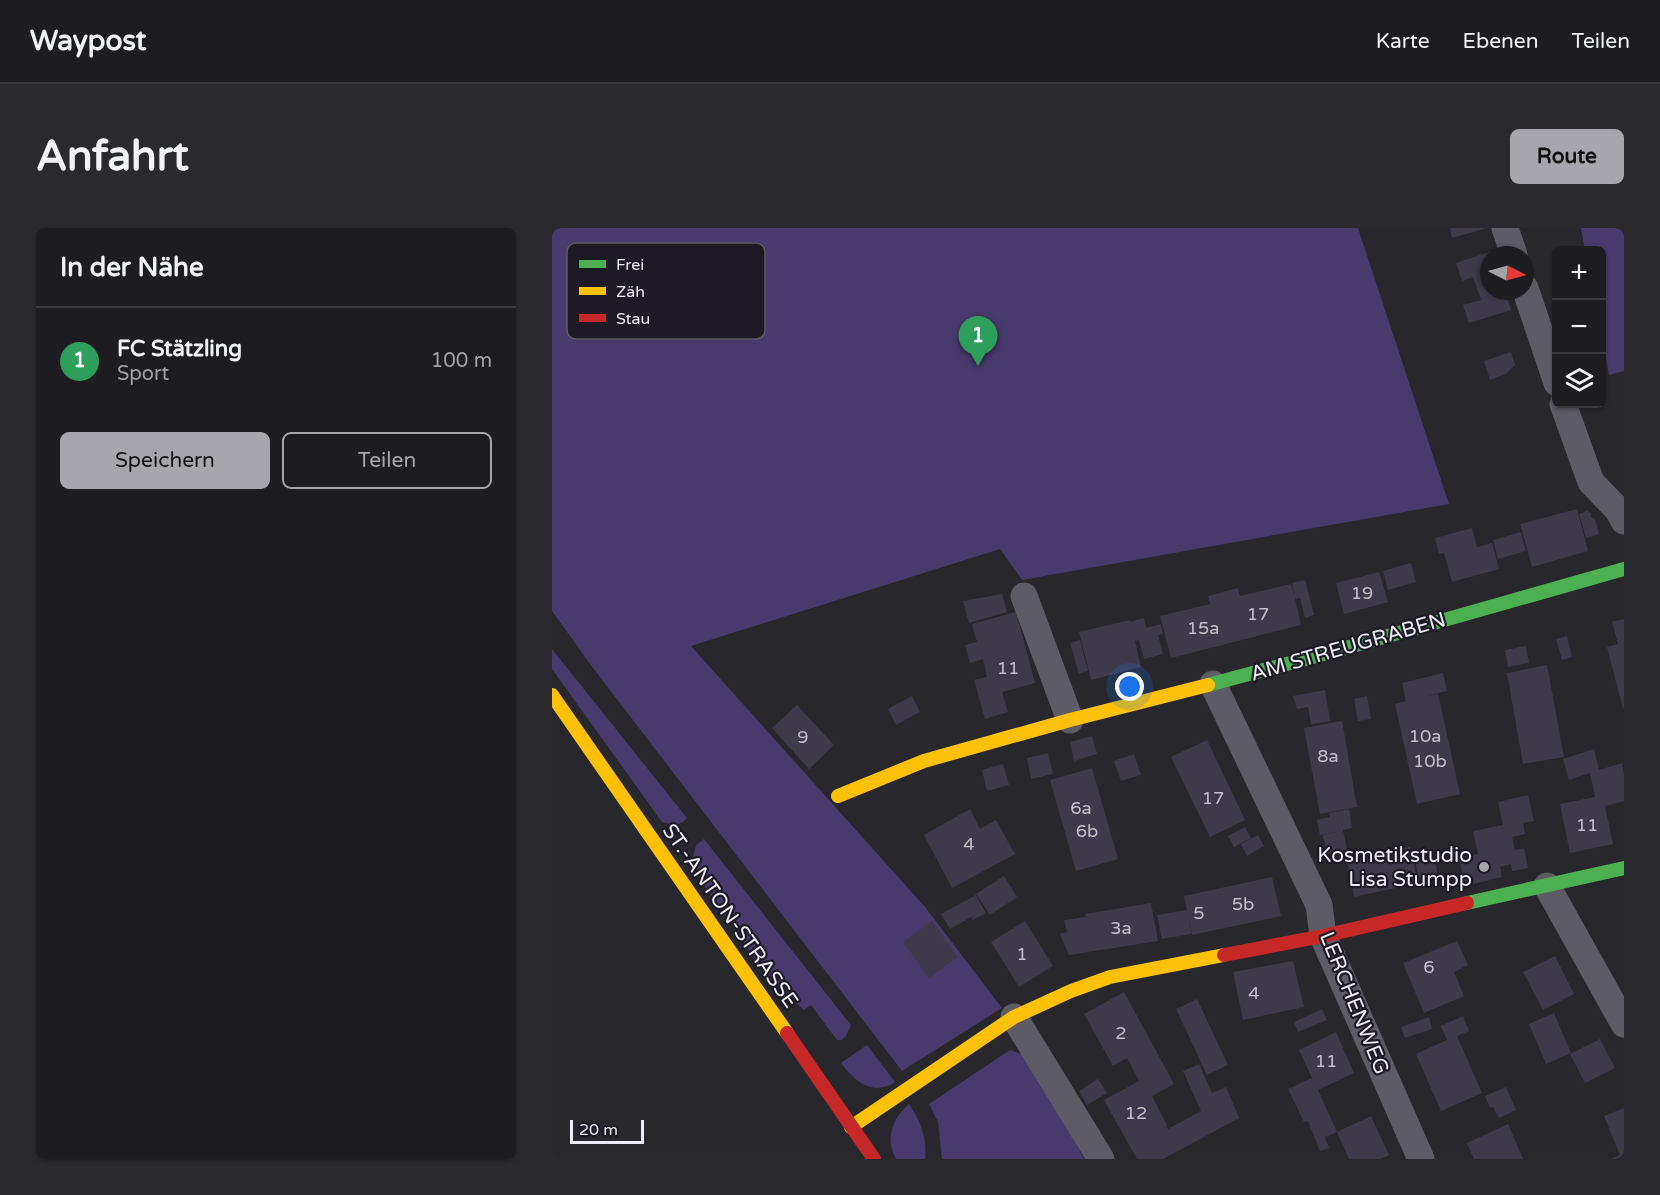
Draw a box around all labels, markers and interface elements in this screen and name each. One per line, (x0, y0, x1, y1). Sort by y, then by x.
text: Waypost (30, 24, 146, 58)
text: Karte (1376, 29, 1430, 54)
text: Ebenen (1463, 29, 1539, 54)
text: Teilen (1572, 29, 1630, 54)
button: Route (1510, 129, 1624, 184)
text: Anfahrt (36, 131, 189, 182)
legend (567, 243, 765, 339)
north arrow (1480, 246, 1534, 300)
map controls (1552, 246, 1606, 408)
button: + (1552, 246, 1606, 300)
text: In der Nähe (60, 252, 204, 283)
text: Frei (616, 255, 644, 275)
text: Zäh (616, 282, 645, 302)
button: − (1552, 300, 1606, 354)
text: Stau (616, 309, 650, 329)
pin: 1 (958, 316, 998, 366)
text: FC Stätzling (117, 336, 242, 362)
text: 1 (73, 349, 86, 373)
text: 100 m (431, 349, 492, 373)
button: layers (1552, 354, 1606, 408)
text: Sport (117, 362, 169, 386)
button: Speichern (60, 432, 270, 489)
button: Teilen (282, 432, 492, 489)
house number: 19 (1351, 582, 1373, 604)
house number: 17 (1247, 603, 1269, 625)
street label: AM STREUGRABEN (1247, 607, 1449, 687)
house number: 15a (1187, 617, 1219, 639)
house number: 11 (997, 657, 1019, 679)
your location (1115, 672, 1144, 701)
house number: 10a (1409, 725, 1441, 747)
house number: 9 (797, 726, 809, 748)
house number: 8a (1317, 745, 1339, 767)
house number: 10b (1413, 750, 1447, 772)
house number: 17 (1202, 787, 1224, 809)
house number: 6a (1070, 797, 1092, 819)
house number: 11 (1576, 814, 1598, 836)
street label: ST.-ANTON-STRASSE (657, 819, 803, 1013)
house number: 6b (1076, 820, 1098, 842)
house number: 4 (963, 833, 975, 855)
place label: Kosmetikstudio Lisa Stumpp (1317, 843, 1472, 892)
marker: Kosmetikstudio Lisa Stumpp (1477, 860, 1491, 874)
house number: 5b (1232, 893, 1254, 915)
house number: 5 (1193, 902, 1205, 924)
house number: 3a (1110, 917, 1132, 939)
street label: LERCHENWEG (1314, 928, 1394, 1078)
house number: 1 (1016, 943, 1028, 965)
house number: 6 (1423, 956, 1435, 978)
house number: 4 (1248, 982, 1260, 1004)
house number: 2 (1115, 1022, 1127, 1044)
house number: 11 (1315, 1050, 1337, 1072)
house number: 12 (1125, 1102, 1147, 1124)
scale bar (570, 1117, 644, 1144)
text: 20 m (579, 1120, 618, 1140)

